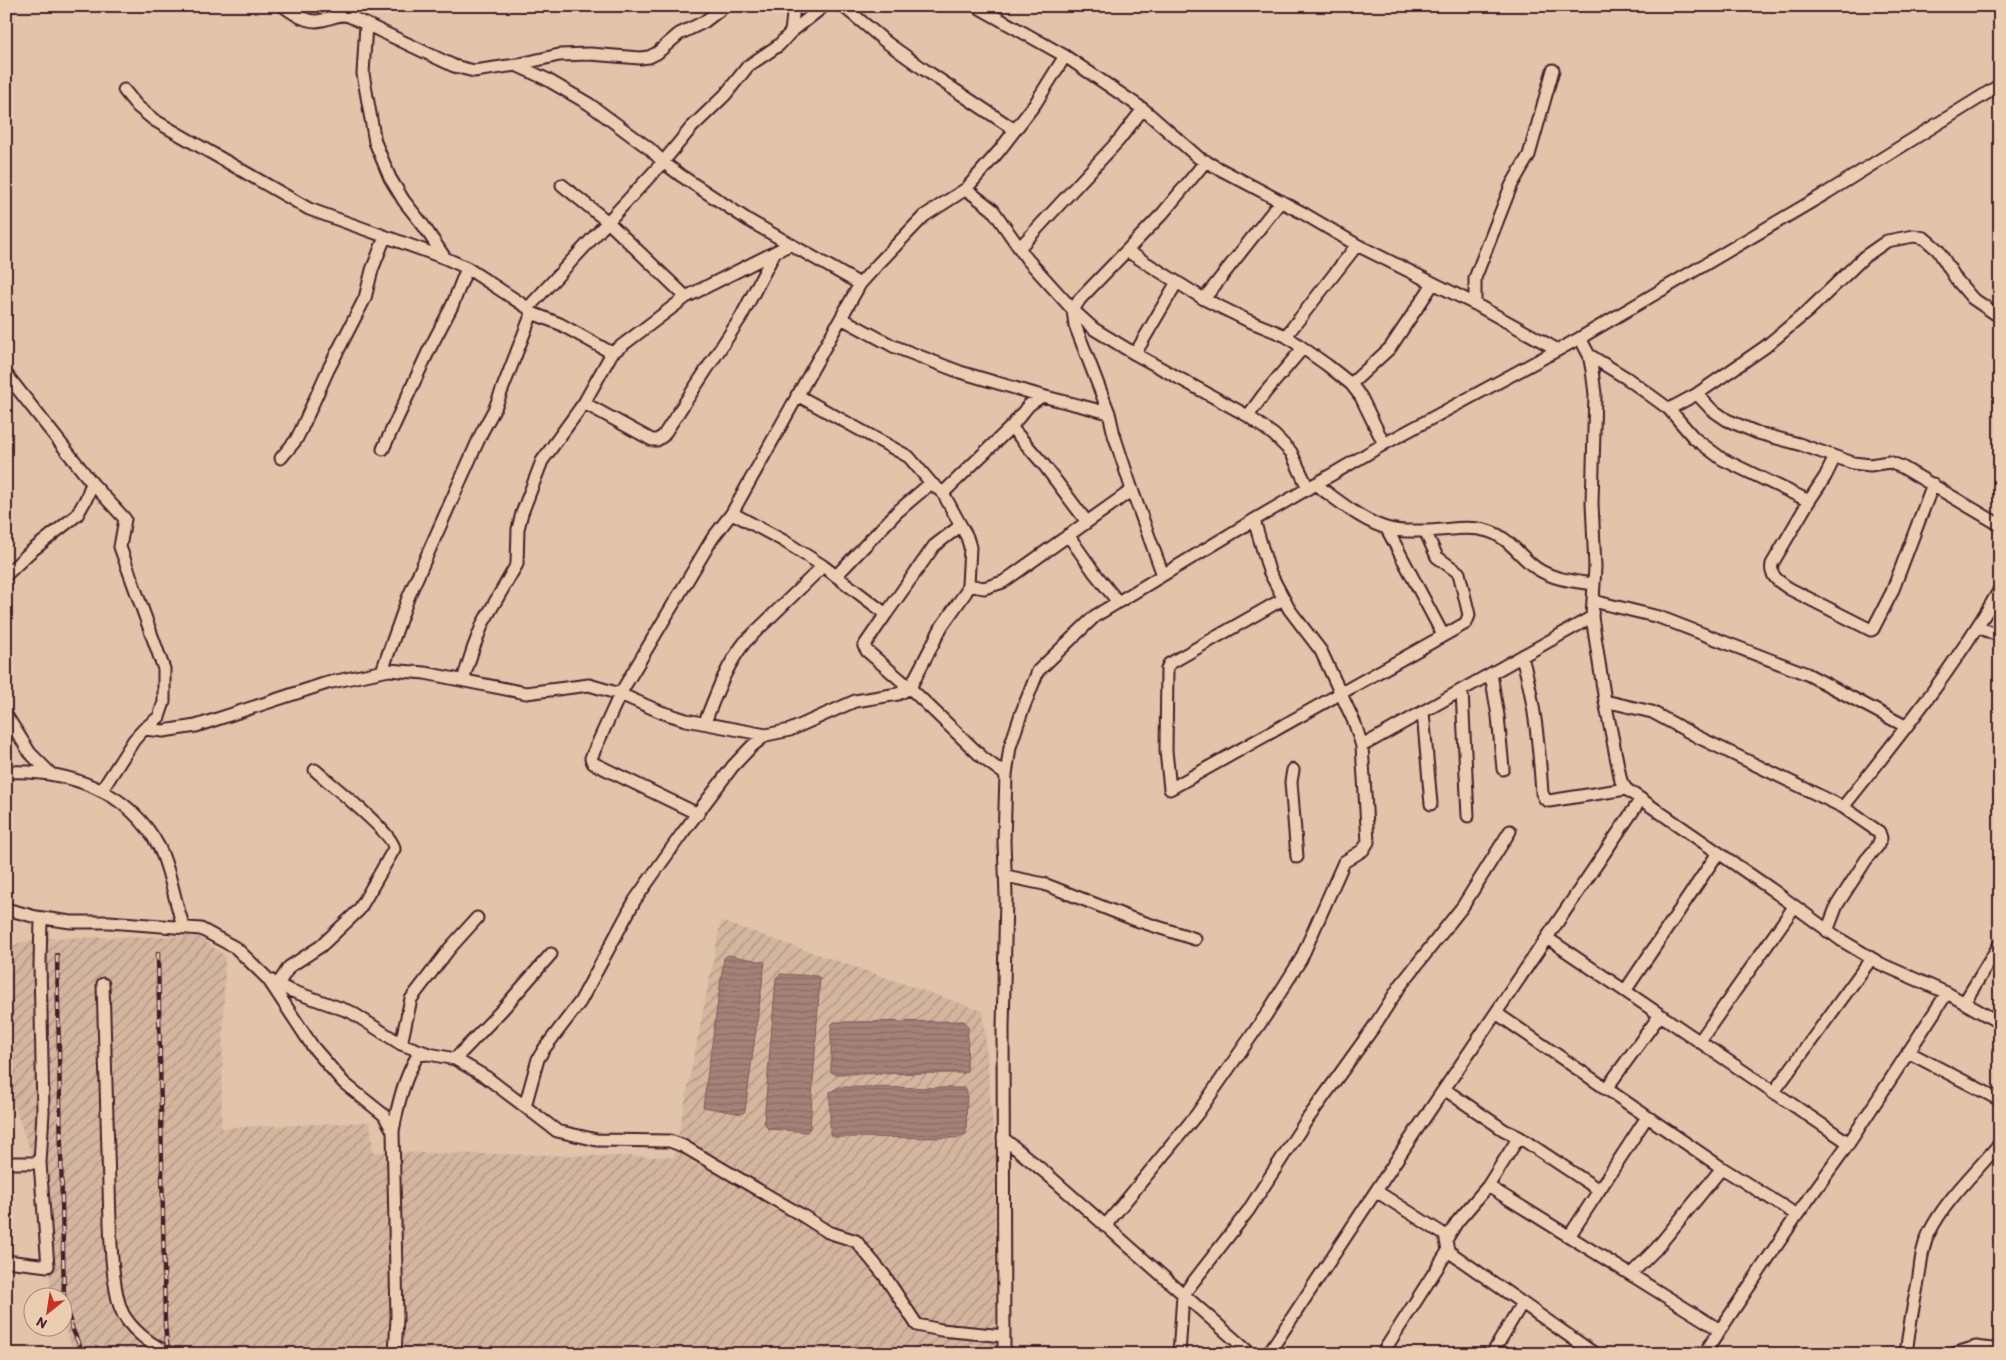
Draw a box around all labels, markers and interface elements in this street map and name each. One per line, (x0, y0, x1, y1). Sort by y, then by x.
north arrow (22, 1288, 72, 1338)
text: N (33, 1313, 50, 1333)

